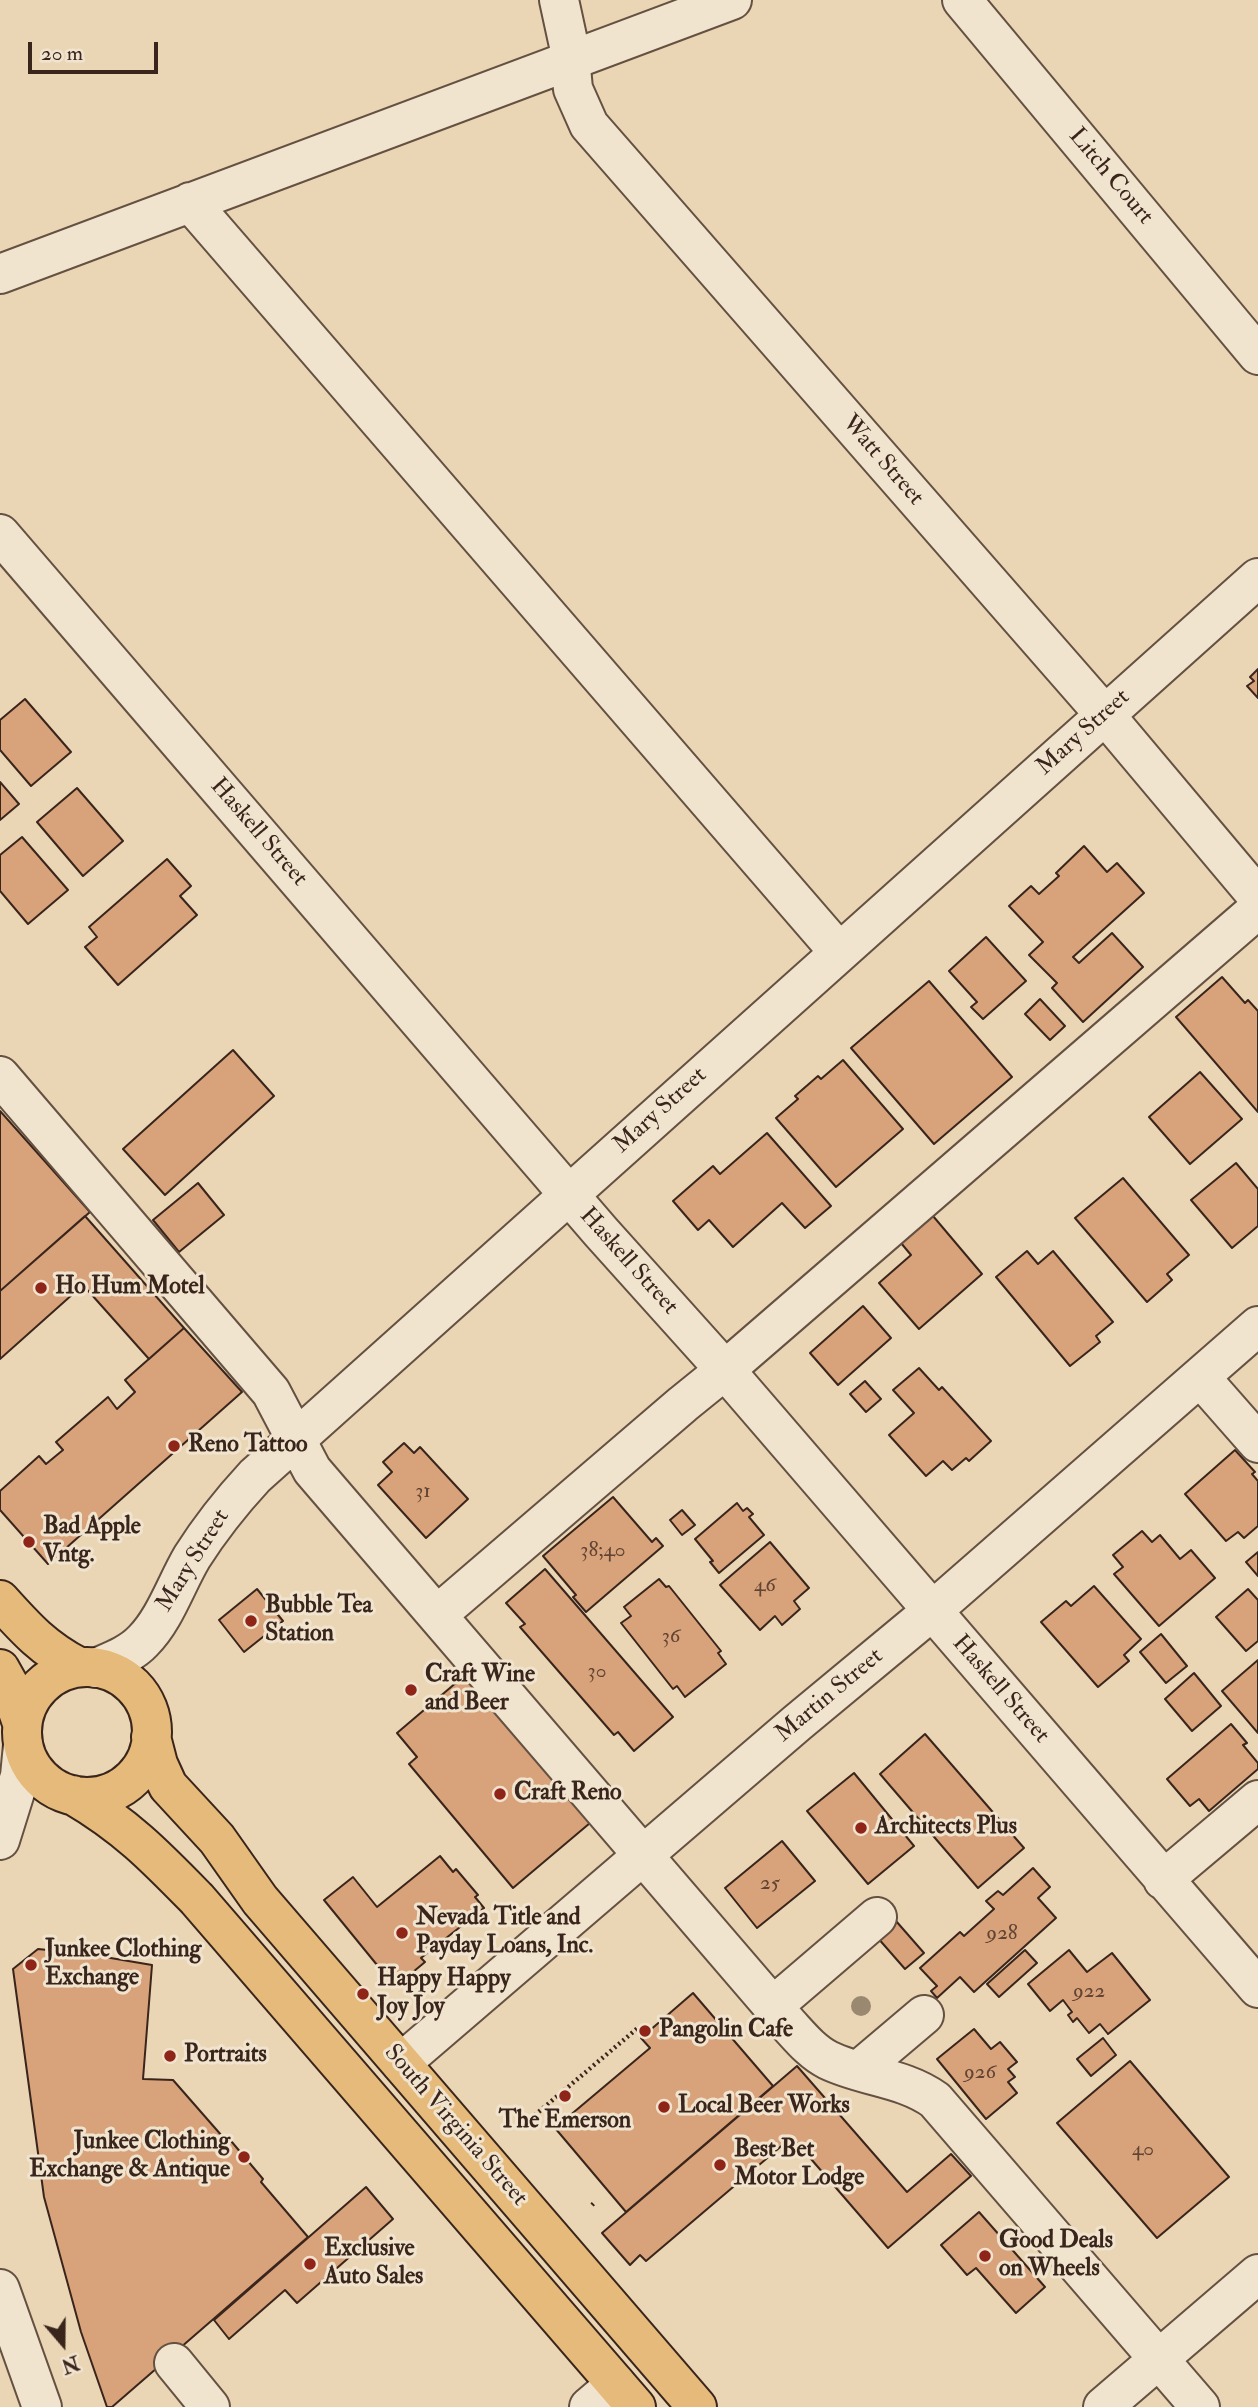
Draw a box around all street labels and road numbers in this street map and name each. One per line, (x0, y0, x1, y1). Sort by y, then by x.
street label: Litch Court (1061, 123, 1159, 231)
street label: Watt Street (835, 410, 929, 512)
street label: Mary Street (1032, 684, 1136, 782)
street label: Haskell Street (203, 773, 313, 893)
street label: Mary Street (609, 1062, 713, 1160)
street label: Haskell Street (572, 1203, 684, 1321)
street label: Mary Street (151, 1504, 237, 1618)
street label: Haskell Street (945, 1630, 1055, 1750)
street label: Martin Street (770, 1643, 890, 1749)
street label: South Virginia Street (377, 2039, 533, 2213)

